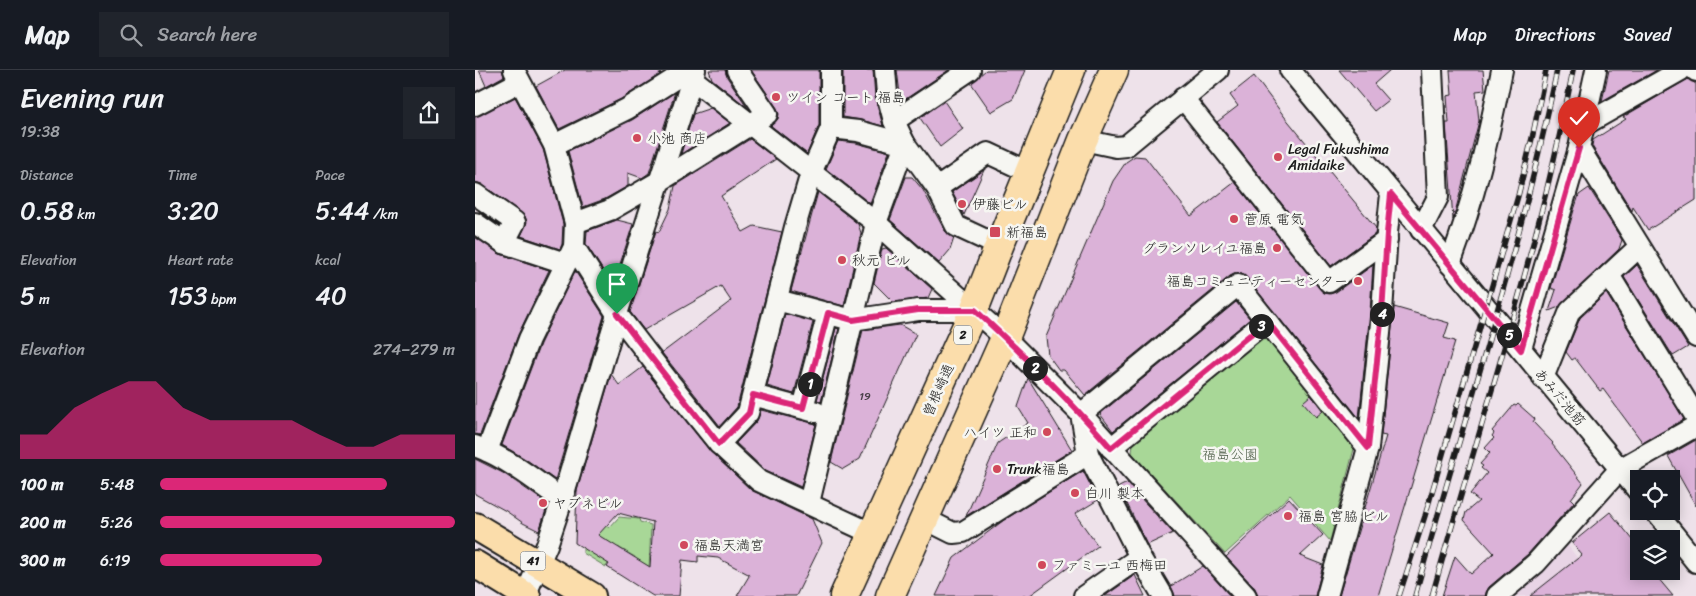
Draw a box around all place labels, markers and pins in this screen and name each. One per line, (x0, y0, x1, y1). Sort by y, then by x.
place label: ツイン コート 福島 (786, 85, 905, 110)
marker: ツイン コート 福島 (770, 91, 782, 103)
pin (1558, 97, 1600, 148)
place label: 小池 商店 (647, 126, 707, 151)
marker: 小池 商店 (631, 132, 643, 144)
place label: Legal Fukushima Amidaike (1287, 137, 1389, 178)
marker: Legal Fukushima Amidaike (1272, 151, 1284, 163)
place label: 伊藤ビル (972, 192, 1028, 217)
marker: 伊藤ビル (956, 198, 968, 210)
place label: 菅原 電気 (1244, 207, 1304, 232)
marker: 菅原 電気 (1228, 213, 1240, 225)
place label: 新福島 (1006, 220, 1048, 245)
marker: 新福島 (988, 225, 1002, 239)
place label: グランソレイユ福島 (1142, 236, 1267, 261)
marker: グランソレイユ福島 (1271, 242, 1283, 254)
place label: 秋元 ビル (852, 248, 911, 273)
marker: 秋元 ビル (836, 254, 848, 266)
pin (596, 263, 638, 314)
place label: 福島コミュニティーセンター (1167, 269, 1348, 294)
marker: 福島コミュニティーセンター (1352, 275, 1364, 287)
pin: 4 (1369, 302, 1395, 326)
pin: 3 (1249, 314, 1273, 338)
pin: 5 (1497, 322, 1521, 348)
pin: 2 (1023, 356, 1047, 380)
pin: 1 (797, 372, 823, 396)
place label: ハイツ 正和 (963, 420, 1037, 445)
marker: ハイツ 正和 (1041, 426, 1053, 438)
place label: Trunk福島 (1007, 457, 1070, 482)
marker: Trunk福島 (991, 463, 1003, 475)
place label: 白川 製本 (1085, 481, 1145, 506)
marker: 白川 製本 (1069, 487, 1081, 499)
place label: ヤブネビル (553, 491, 623, 516)
marker: ヤブネビル (537, 497, 549, 509)
place label: 福島 宮脇 ビル (1298, 504, 1389, 529)
marker: 福島 宮脇 ビル (1282, 510, 1294, 522)
place label: 福島天満宮 (694, 533, 764, 558)
marker: 福島天満宮 (678, 539, 690, 551)
place label: ファミーユ 西梅田 (1052, 553, 1167, 578)
marker: ファミーユ 西梅田 (1036, 559, 1048, 571)

